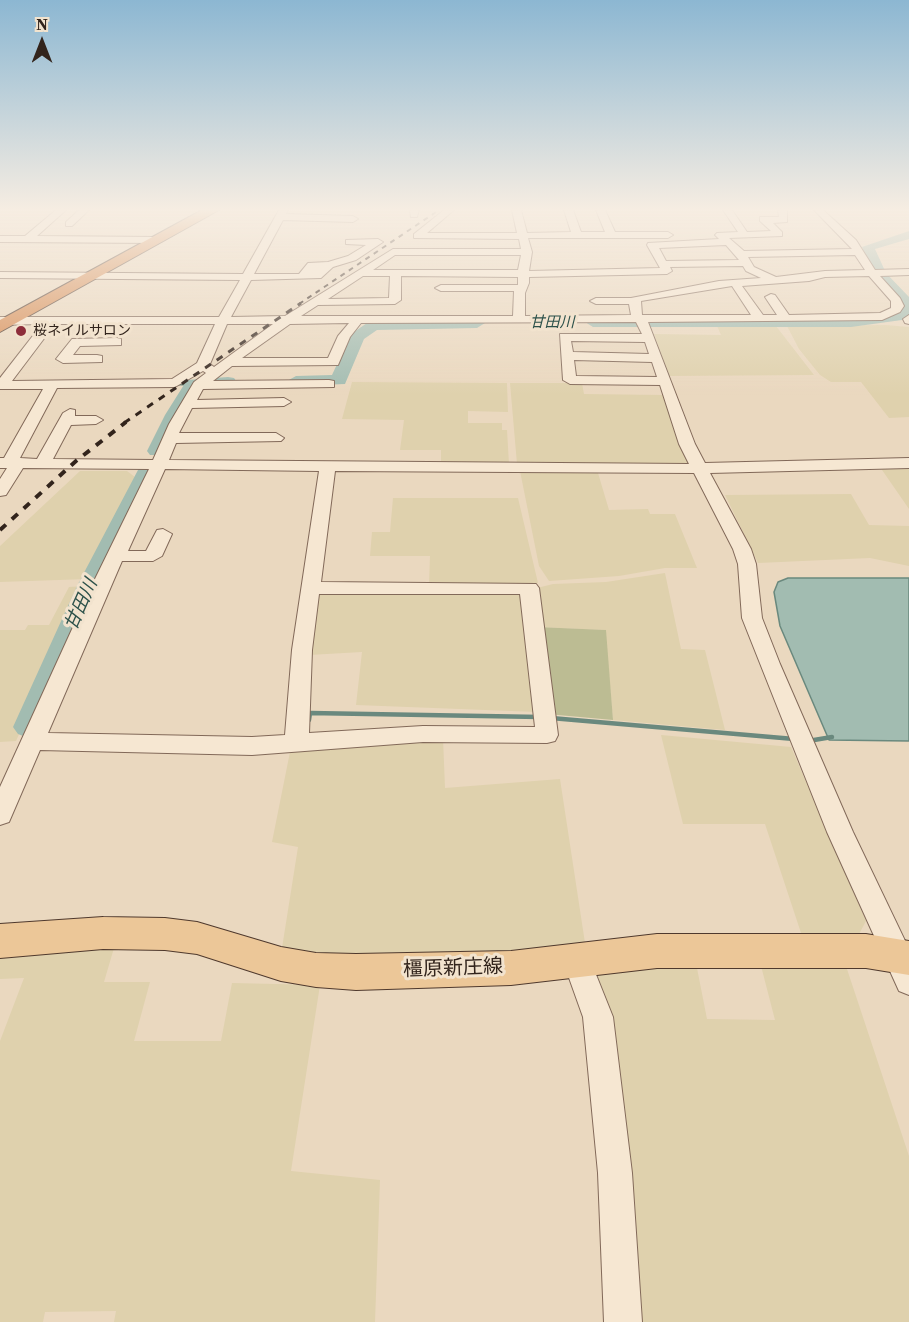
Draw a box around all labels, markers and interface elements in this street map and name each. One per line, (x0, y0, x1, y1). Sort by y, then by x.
north arrow (12, 12, 72, 72)
text: N (36, 13, 48, 35)
water label: 甘田川 (530, 314, 574, 332)
place label: 桜ネイルサロン (33, 323, 131, 339)
marker: 桜ネイルサロン (14, 324, 28, 338)
water label: 甘田川 (61, 576, 103, 634)
street label: 橿原新庄線 (403, 955, 503, 983)

